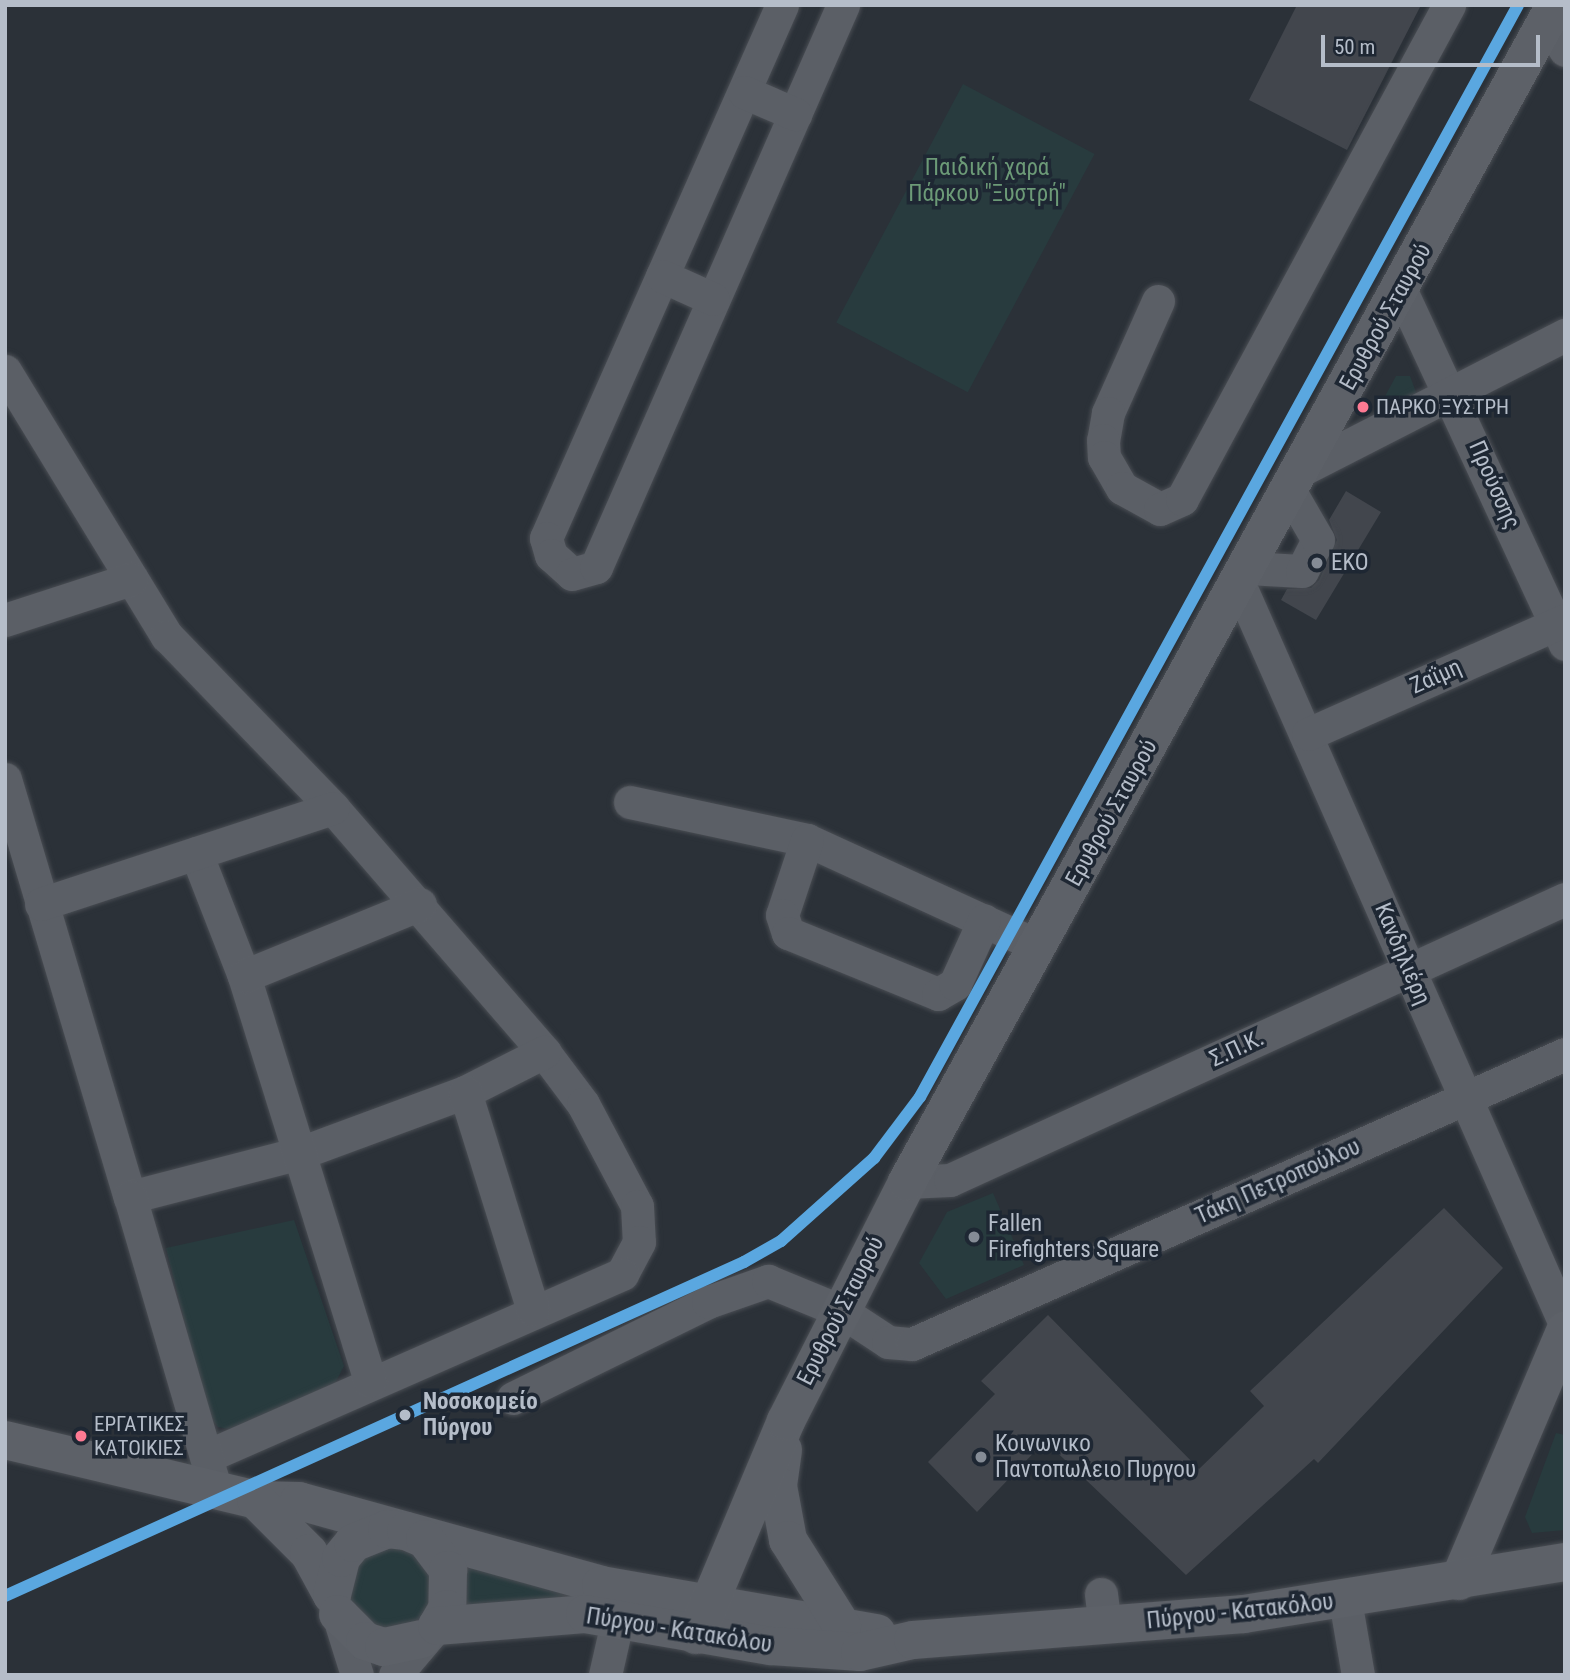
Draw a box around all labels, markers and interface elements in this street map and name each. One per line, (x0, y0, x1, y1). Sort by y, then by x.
scale bar (1325, 21, 1544, 65)
text: 50 m (1334, 35, 1375, 59)
park label: Παιδική χαρά Πάρκου "Ξυστρή" (908, 154, 1066, 208)
street label: Ερυθρού Σταυρού (1334, 239, 1438, 395)
place label: ΠΑΡΚΟ ΞΥΣΤΡΗ (1376, 394, 1509, 420)
marker: ΠΑΡΚΟ ΞΥΣΤΡΗ (1356, 400, 1370, 414)
street label: Προύσσης (1462, 437, 1526, 533)
place label: EKO (1331, 549, 1368, 577)
marker: EKO (1309, 555, 1325, 571)
street label: Ζαΐμη (1406, 654, 1466, 700)
street label: Ερυθρού Σταυρού (1060, 735, 1164, 891)
street label: Κανδηλιέρη (1368, 899, 1436, 1009)
street label: Σ.Π.Κ. (1206, 1025, 1268, 1073)
street label: Τάκη Πετροπούλου (1191, 1133, 1365, 1231)
place label: Fallen Firefighters Square (988, 1210, 1159, 1264)
marker: Fallen Firefighters Square (966, 1229, 982, 1245)
street label: Ερυθρού Σταυρού (792, 1232, 890, 1390)
place label: Νοσοκομείο Πύργου (423, 1388, 538, 1442)
marker: Νοσοκομείο Πύργου (393, 1403, 417, 1427)
place label: ΕΡΓΑΤΙΚΕΣ ΚΑΤΟΙΚΙΕΣ (94, 1411, 185, 1461)
marker: ΕΡΓΑΤΙΚΕΣ ΚΑΤΟΙΚΙΕΣ (74, 1429, 88, 1443)
place label: Κοινωνικο Παντοπωλειο Πυργου (995, 1430, 1196, 1484)
marker: Κοινωνικο Παντοπωλειο Πυργου (973, 1449, 989, 1465)
street label: Πύργου - Κατακόλου (1145, 1588, 1335, 1636)
street label: Πύργου - Κατακόλου (584, 1603, 774, 1659)

